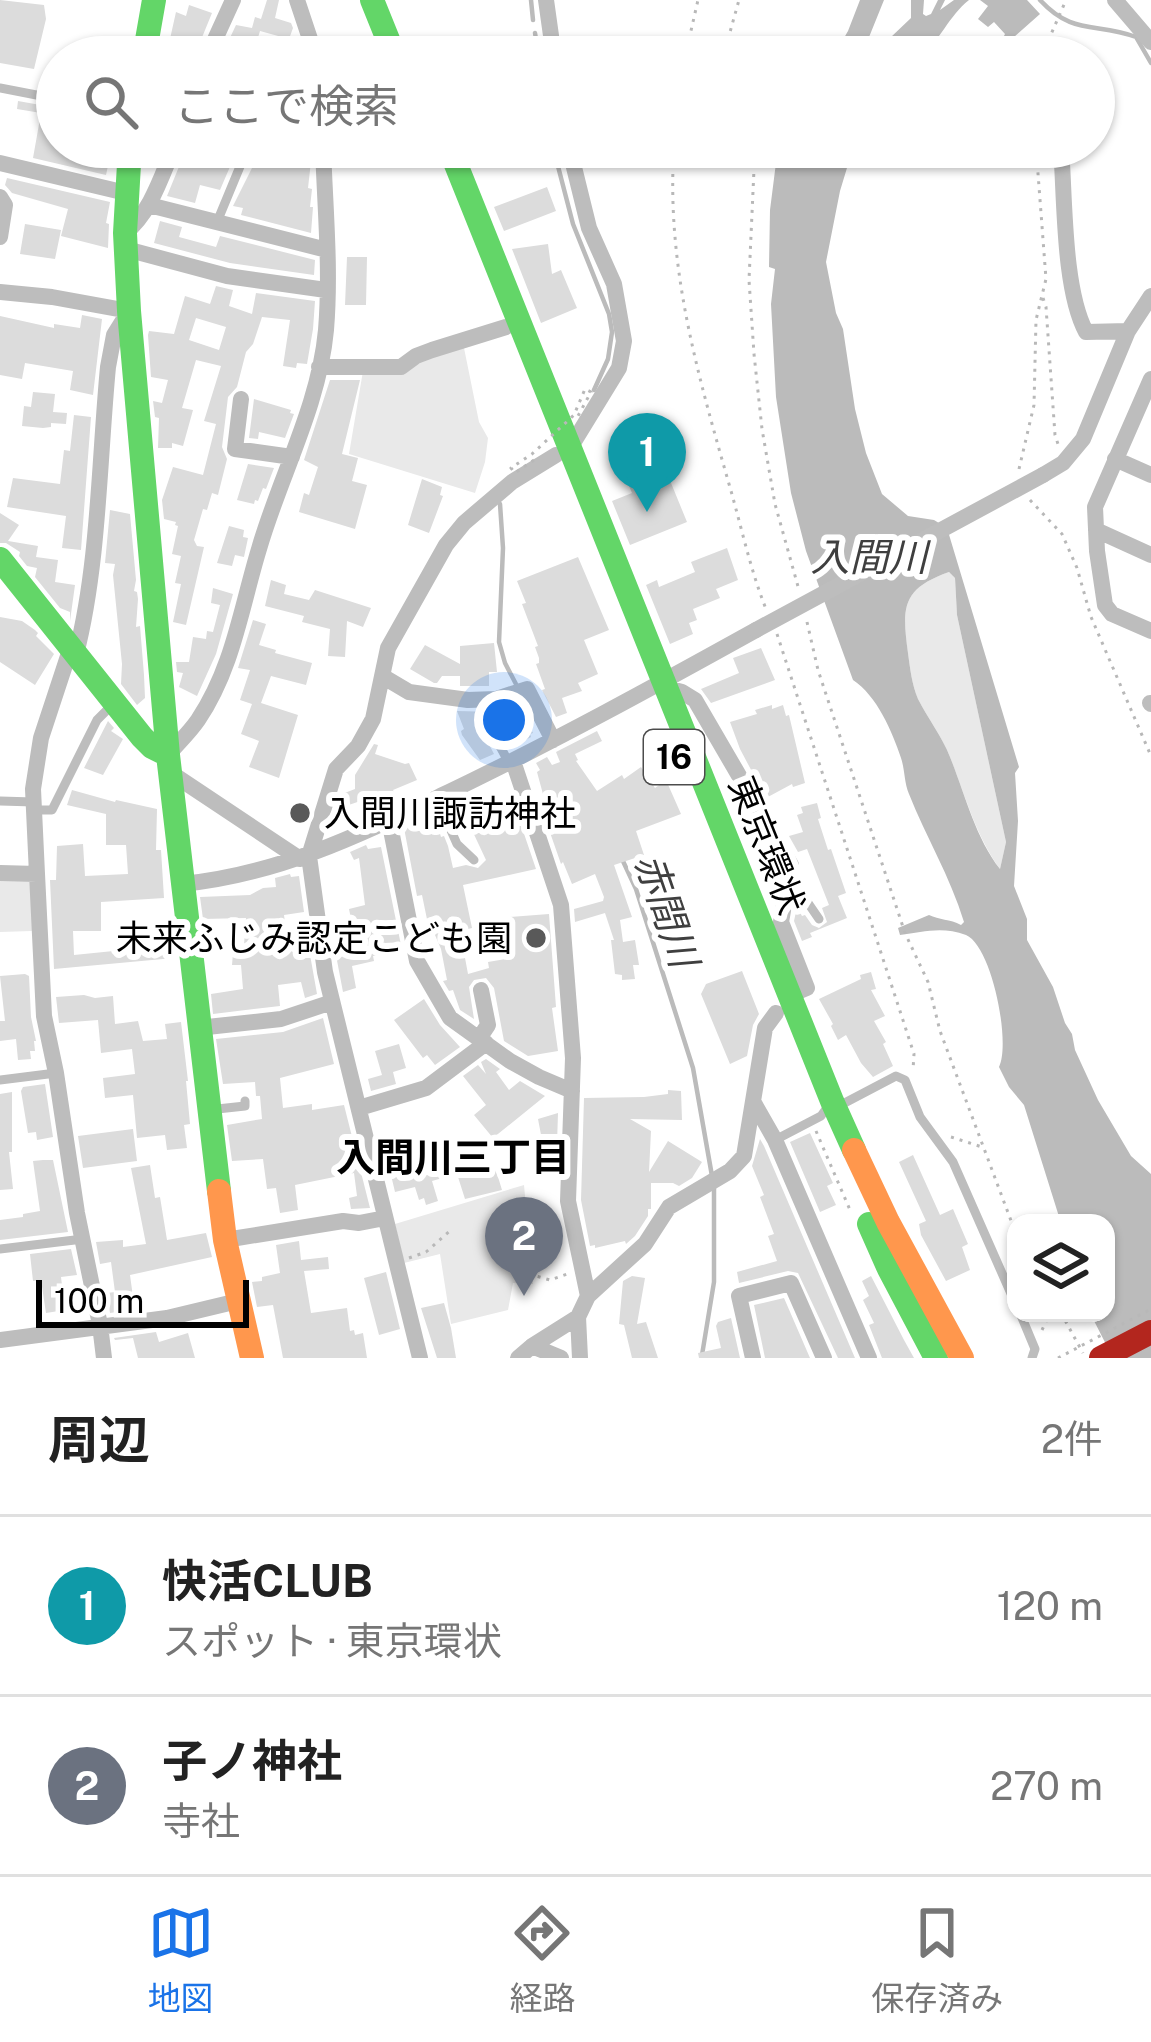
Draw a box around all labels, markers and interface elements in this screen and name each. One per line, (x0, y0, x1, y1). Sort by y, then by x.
search box (36, 36, 1115, 168)
icon: search (78, 69, 144, 135)
text: ここで検索 (174, 79, 399, 132)
pin: 1 (608, 413, 686, 512)
water label: 入間川 (810, 534, 931, 580)
your location (474, 690, 534, 750)
road number: 16 (644, 730, 704, 784)
street label: 東京環状 (721, 770, 813, 920)
place label: 入間川諏訪神社 (324, 792, 576, 834)
marker: 入間川諏訪神社 (287, 800, 313, 826)
water label: 赤間川 (626, 847, 709, 977)
place label: 未来ふじみ認定こども園 (116, 917, 512, 959)
marker: 未来ふじみ認定こども園 (523, 925, 549, 951)
district label: 入間川三丁目 (336, 1134, 570, 1180)
pin: 2 (485, 1197, 563, 1296)
map controls (1007, 1214, 1115, 1322)
button: layers (1007, 1214, 1115, 1322)
scale bar (36, 1274, 249, 1327)
text: 100 m (54, 1282, 144, 1320)
text: 周辺 (48, 1410, 150, 1469)
text: 2件 (1041, 1416, 1103, 1462)
text: 快活CLUB (162, 1554, 373, 1607)
text: 1 (79, 1583, 95, 1629)
text: 120 m (997, 1583, 1103, 1629)
text: スポット · 東京環状 (162, 1618, 502, 1664)
text: 子ノ神社 (162, 1734, 342, 1787)
text: 2 (75, 1763, 99, 1809)
text: 270 m (990, 1763, 1103, 1809)
text: 寺社 (162, 1798, 240, 1844)
tab: 地図 (148, 1900, 214, 2020)
tab: 経路 (509, 1900, 575, 2020)
tab: 保存済み (871, 1900, 1003, 2020)

